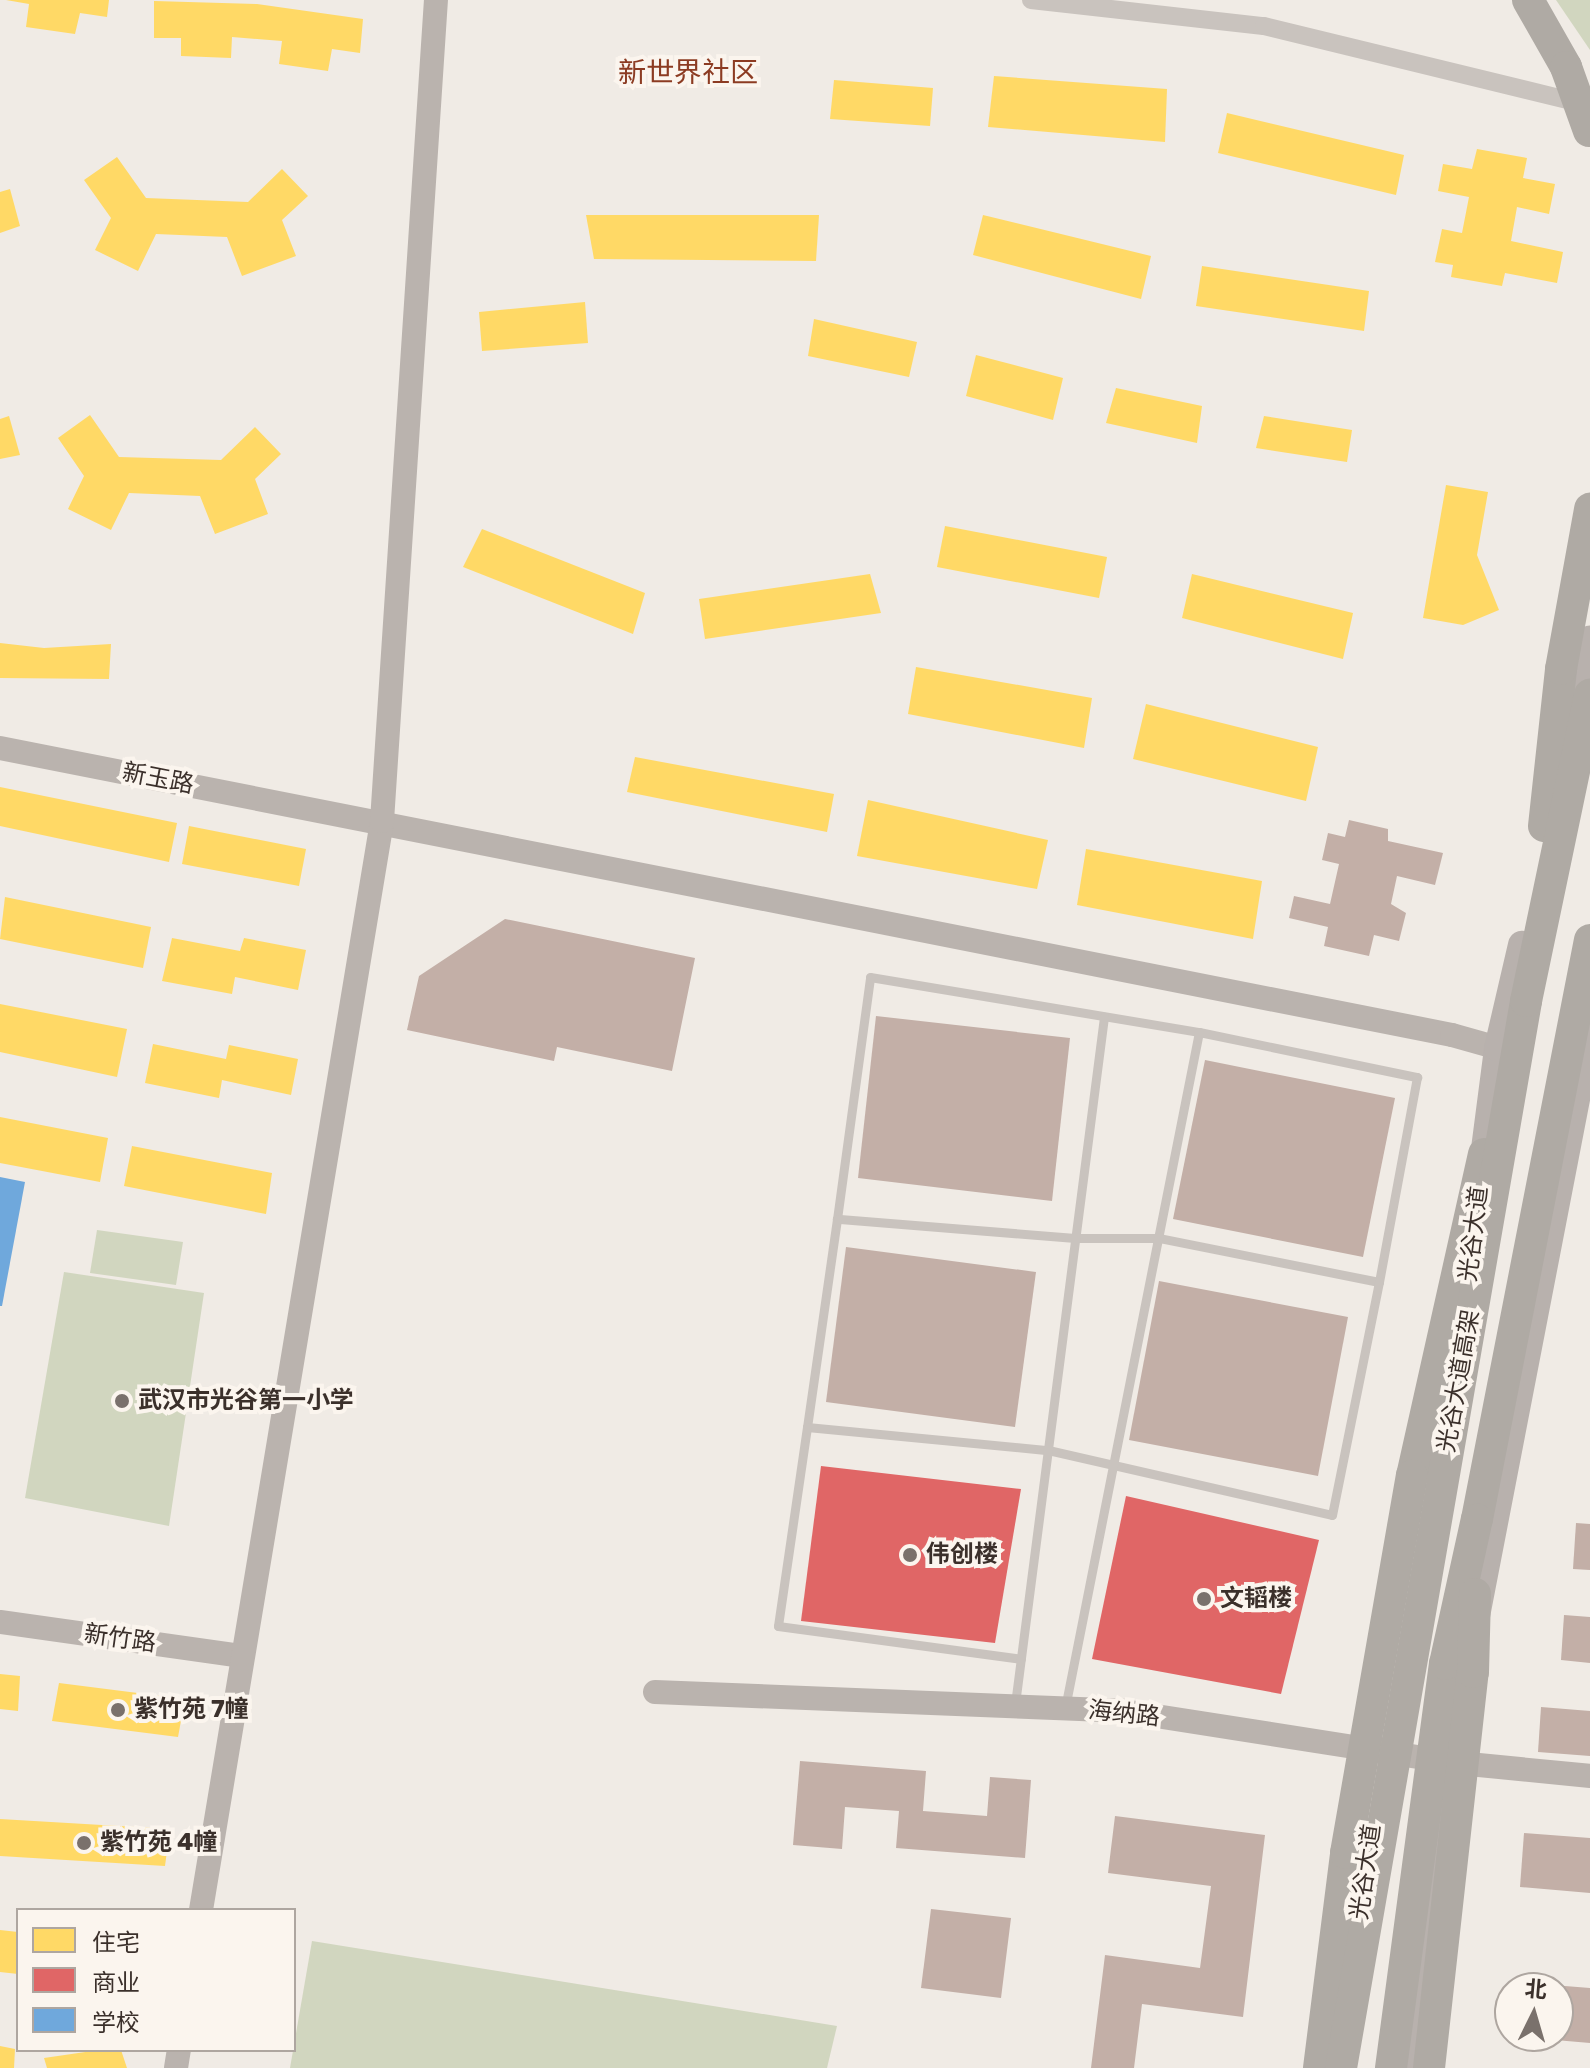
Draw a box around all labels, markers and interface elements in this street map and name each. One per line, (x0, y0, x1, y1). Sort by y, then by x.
district label: 新世界社区 (618, 56, 758, 90)
street label: 新玉路 (120, 758, 196, 800)
street label: 光谷大道 (1454, 1185, 1494, 1283)
street label: 光谷大道高架 (1432, 1308, 1486, 1454)
place label: 武汉市光谷第一小学 (138, 1387, 354, 1415)
marker: 武汉市光谷第一小学 (113, 1392, 131, 1410)
place label: 伟创楼 (926, 1541, 998, 1569)
marker: 伟创楼 (901, 1546, 919, 1564)
place label: 文韬楼 (1220, 1585, 1292, 1613)
marker: 文韬楼 (1195, 1590, 1213, 1608)
street label: 新竹路 (82, 1620, 158, 1658)
place label: 紫竹苑 7幢 (134, 1696, 249, 1724)
street label: 海纳路 (1087, 1696, 1161, 1732)
marker: 紫竹苑 7幢 (109, 1701, 127, 1719)
street label: 光谷大道 (1345, 1822, 1387, 1922)
place label: 紫竹苑 4幢 (100, 1829, 218, 1857)
marker: 紫竹苑 4幢 (75, 1834, 93, 1852)
legend (16, 1908, 296, 2052)
text: 住宅 (92, 1929, 140, 1957)
text: 商业 (92, 1969, 140, 1997)
north arrow (1494, 1972, 1574, 2052)
text: 北 (1524, 1975, 1548, 2004)
text: 学校 (92, 2009, 140, 2037)

